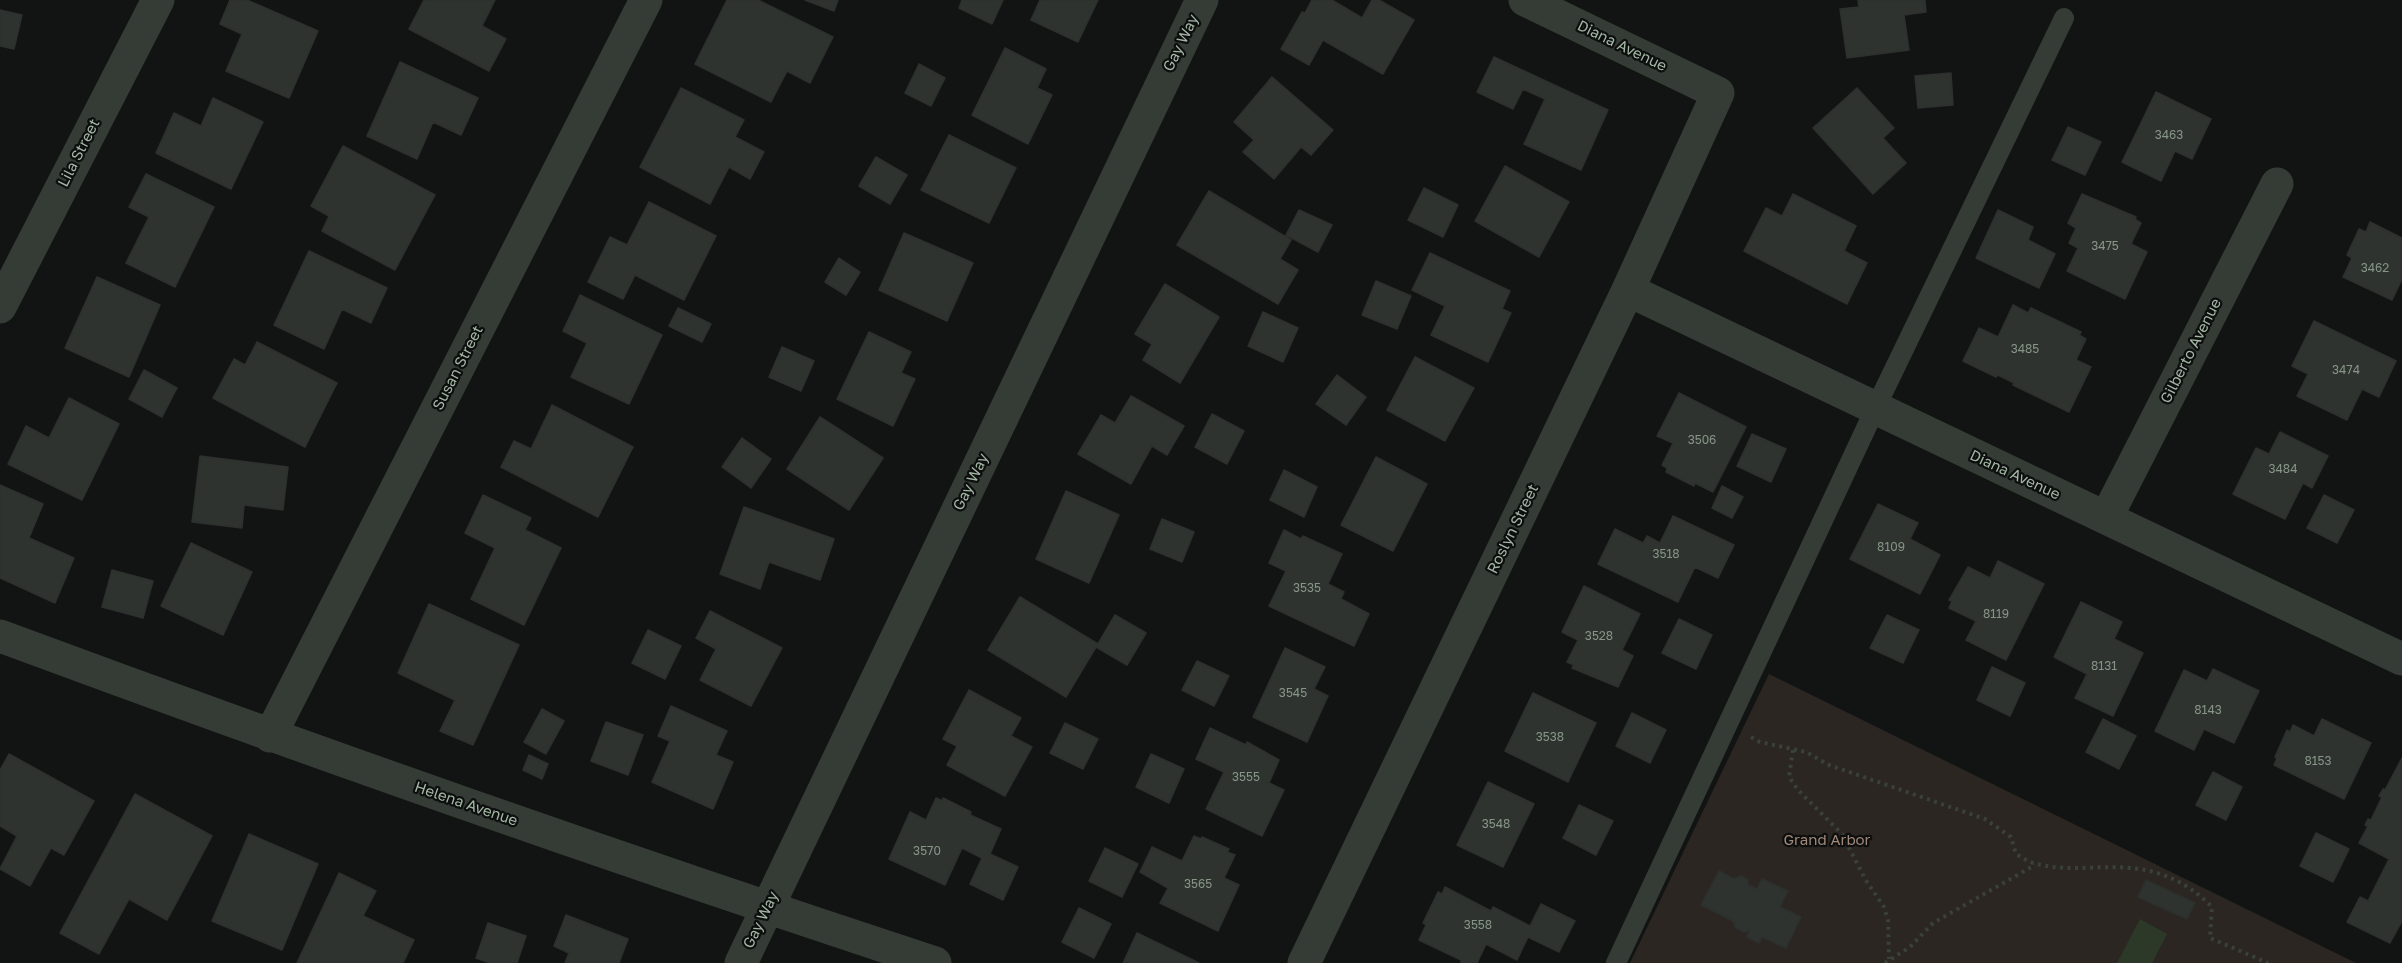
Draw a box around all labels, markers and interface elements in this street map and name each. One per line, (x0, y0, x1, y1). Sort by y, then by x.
street label: Gay Way (1159, 12, 1203, 74)
street label: Diana Avenue (1574, 17, 1670, 75)
street label: Lila Street (54, 116, 104, 190)
house number: 3463 (2155, 128, 2183, 142)
house number: 3475 (2091, 239, 2119, 253)
house number: 3462 (2361, 261, 2389, 275)
street label: Gilberto Avenue (2157, 296, 2225, 406)
street label: Susan Street (429, 323, 487, 413)
house number: 3485 (2011, 342, 2039, 356)
house number: 3474 (2332, 363, 2360, 377)
house number: 3506 (1688, 433, 1716, 447)
street label: Diana Avenue (1967, 446, 2063, 504)
street label: Gay Way (949, 451, 993, 513)
house number: 3484 (2269, 462, 2297, 476)
street label: Roslyn Street (1484, 481, 1542, 577)
house number: 8109 (1877, 540, 1905, 554)
house number: 3518 (1652, 547, 1680, 561)
house number: 3535 (1293, 581, 1321, 595)
house number: 8119 (1983, 607, 2009, 621)
house number: 3528 (1585, 629, 1613, 643)
house number: 8131 (2091, 659, 2117, 673)
house number: 3545 (1279, 686, 1307, 700)
house number: 8143 (2194, 703, 2222, 717)
house number: 3538 (1536, 730, 1564, 744)
house number: 8153 (2304, 754, 2332, 768)
house number: 3555 (1232, 770, 1260, 784)
street label: Helena Avenue (412, 778, 520, 830)
house number: 3548 (1482, 817, 1510, 831)
park label: Grand Arbor (1784, 831, 1870, 849)
house number: 3570 (913, 844, 941, 858)
house number: 3565 (1184, 877, 1212, 891)
street label: Gay Way (739, 889, 783, 951)
house number: 3558 (1464, 918, 1492, 932)

